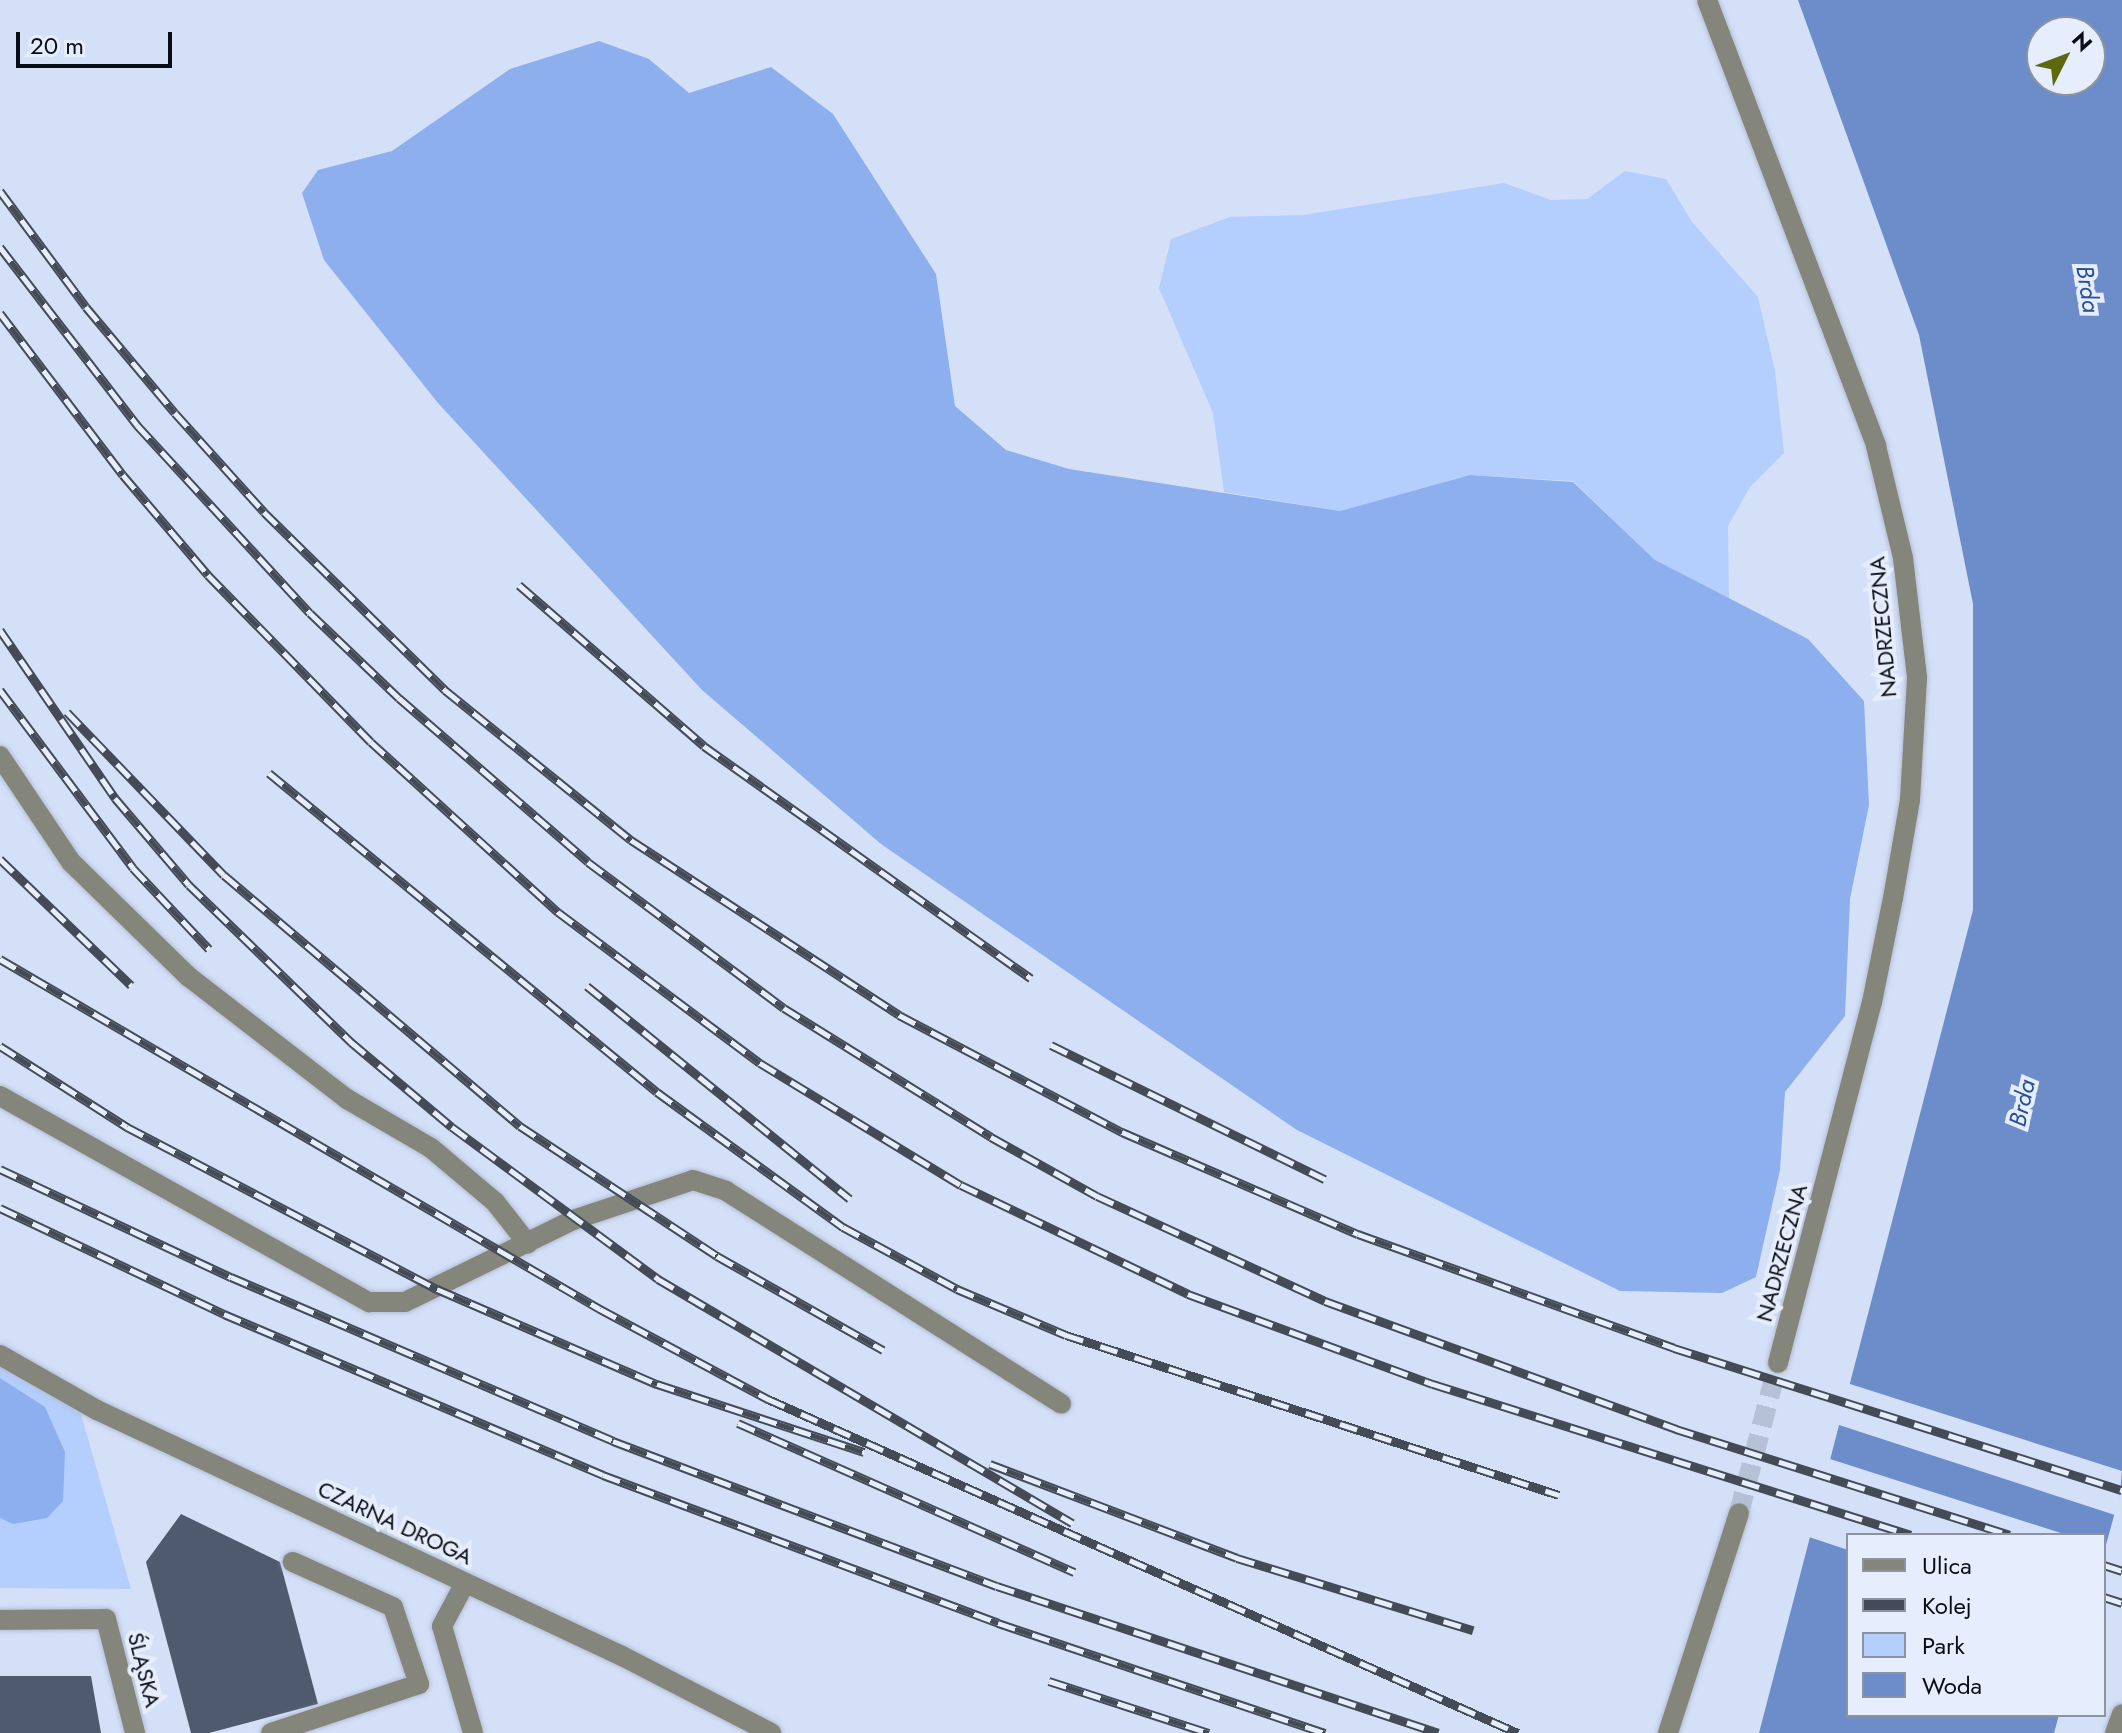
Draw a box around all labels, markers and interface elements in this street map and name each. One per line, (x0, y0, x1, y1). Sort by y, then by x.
scale bar (20, 16, 176, 66)
north arrow (2026, 16, 2106, 96)
text: N (2065, 24, 2100, 58)
text: 20 m (30, 28, 84, 63)
water label: Brda (2070, 263, 2106, 315)
street label: NADRZECZNA (1864, 555, 1902, 699)
water label: Brda (2003, 1077, 2041, 1129)
street label: NADRZECZNA (1751, 1181, 1813, 1325)
street label: CZARNA DROGA (314, 1476, 476, 1570)
legend (1846, 1533, 2106, 1717)
text: Ulica (1922, 1548, 1972, 1583)
text: Kolej (1922, 1588, 1972, 1623)
text: Park (1922, 1628, 1965, 1663)
street label: ŚLĄSKA (122, 1630, 166, 1710)
text: Woda (1922, 1668, 1982, 1703)

